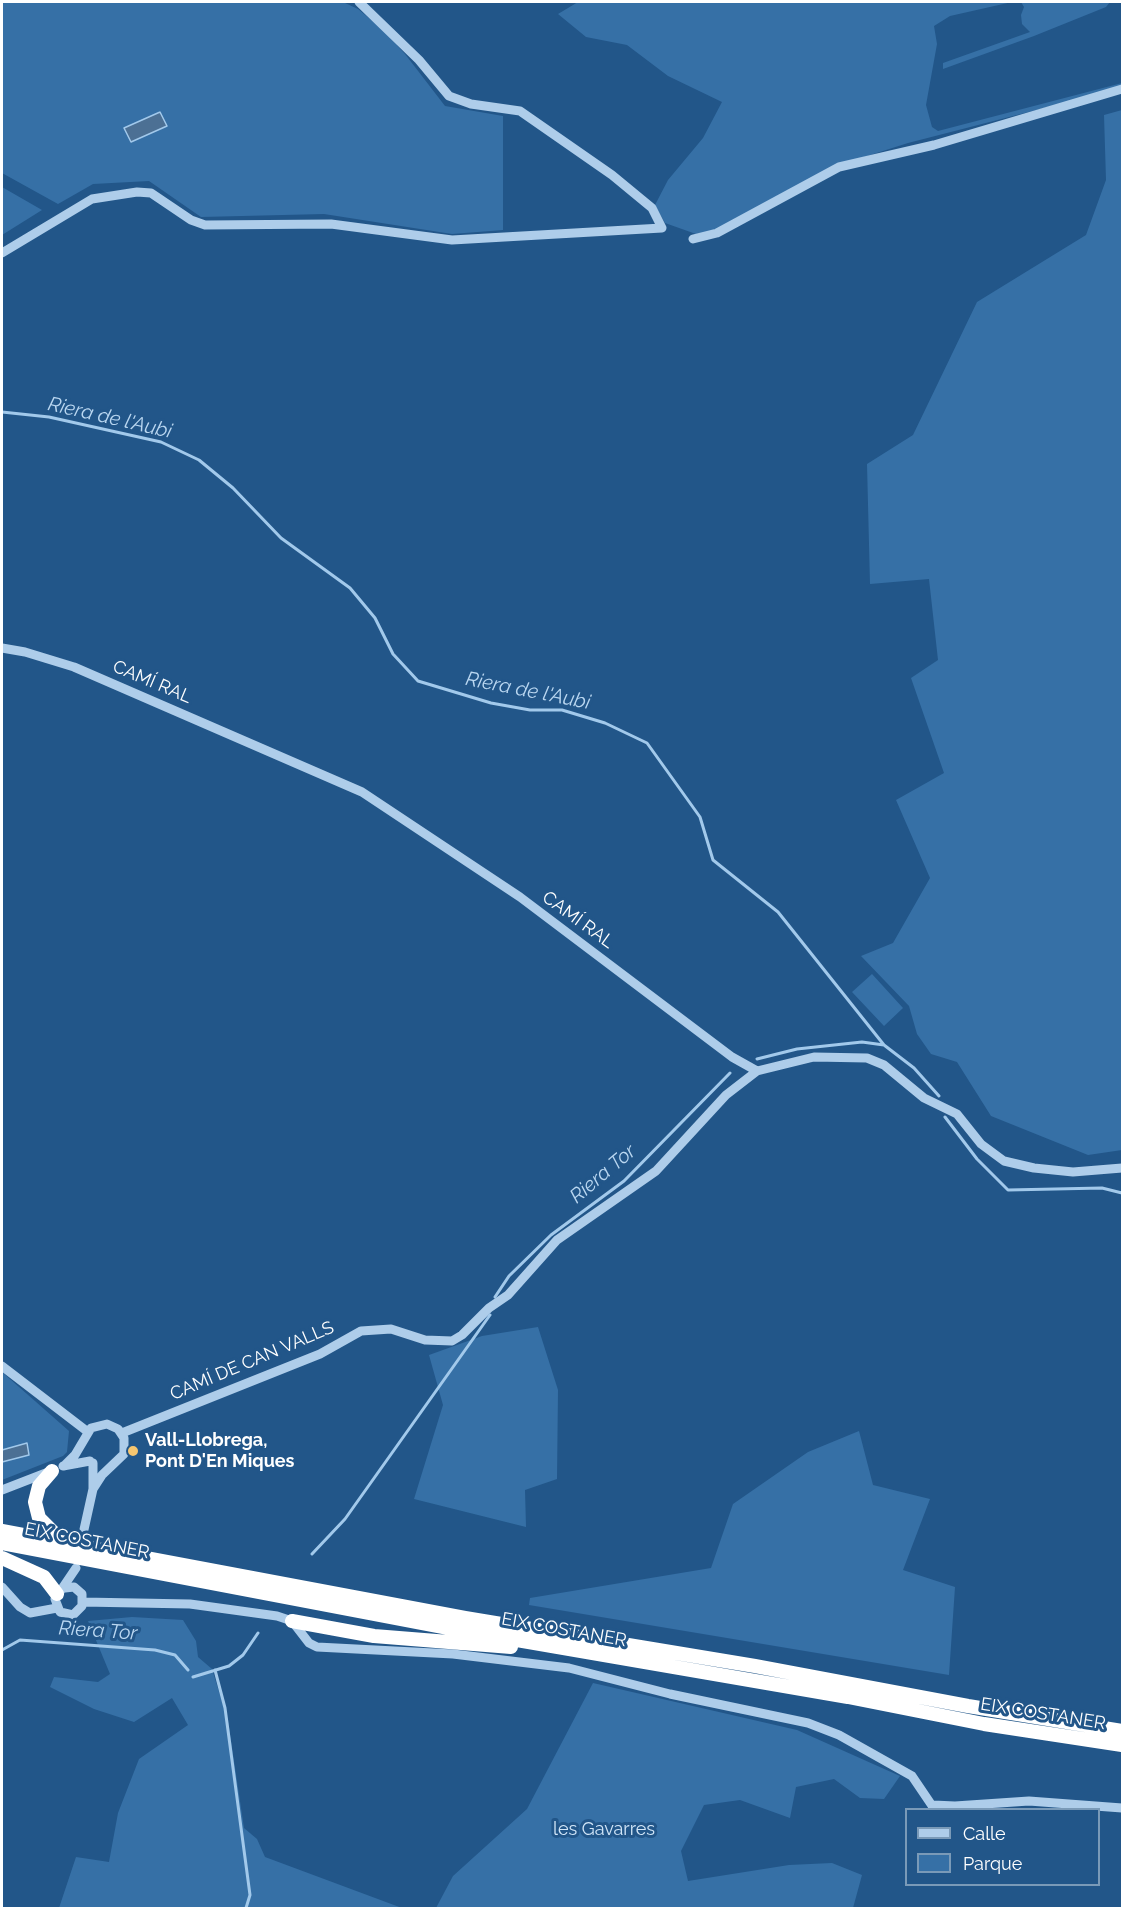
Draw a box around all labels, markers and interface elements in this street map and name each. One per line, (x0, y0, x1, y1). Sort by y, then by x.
water label: Riera de l'Aubi (46, 392, 174, 444)
street label: CAMÍ RAL (109, 656, 195, 708)
water label: Riera de l'Aubi (464, 667, 592, 715)
street label: CAMÍ RAL (538, 887, 618, 953)
water label: Riera Tor (565, 1139, 641, 1209)
street label: CAMÍ DE CAN VALLS (167, 1317, 337, 1405)
place label: Vall-Llobrega, Pont D'En Miques (145, 1430, 294, 1472)
marker: Vall-Llobrega, Pont D'En Miques (126, 1444, 140, 1458)
street label: EIX COSTANER (23, 1518, 151, 1564)
street label: EIX COSTANER (500, 1608, 628, 1652)
water label: Riera Tor (58, 1616, 138, 1646)
street label: EIX COSTANER (979, 1693, 1107, 1735)
legend (905, 1808, 1100, 1886)
park label: les Gavarres (553, 1819, 655, 1841)
text: Calle (963, 1823, 1006, 1844)
text: Parque (963, 1853, 1022, 1874)

